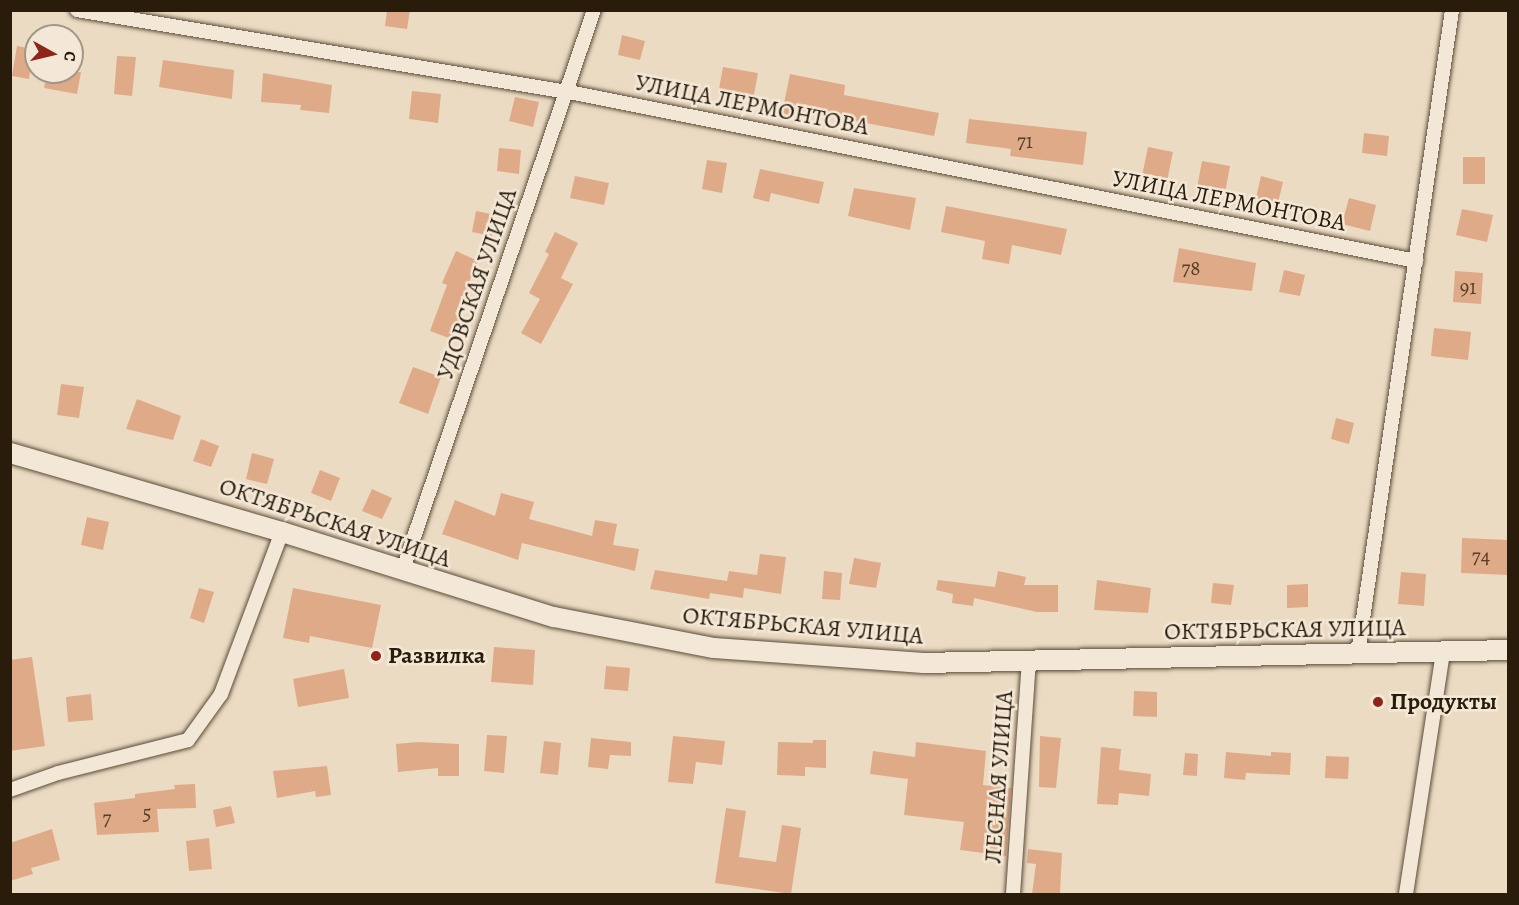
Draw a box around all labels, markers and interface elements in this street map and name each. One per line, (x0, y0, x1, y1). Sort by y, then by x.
north arrow (24, 24, 84, 84)
text: С (58, 50, 81, 63)
street label: УЛИЦА ЛЕРМОНТОВА (633, 68, 871, 142)
house number: 71 (1017, 128, 1033, 154)
street label: УЛИЦА ЛЕРМОНТОВА (1110, 164, 1348, 238)
street label: УДОВСКАЯ УЛИЦА (431, 185, 523, 383)
house number: 78 (1181, 255, 1201, 281)
house number: 91 (1460, 274, 1476, 300)
street label: ОКТЯБРЬСКАЯ УЛИЦА (216, 472, 454, 574)
house number: 74 (1472, 543, 1490, 569)
street label: ОКТЯБРЬСКАЯ УЛИЦА (681, 601, 925, 651)
street label: ОКТЯБРЬСКАЯ УЛИЦА (1164, 613, 1406, 647)
place label: Развилка (388, 642, 486, 670)
marker: Развилка (369, 649, 383, 663)
place label: Продукты (1390, 688, 1497, 716)
street label: ЛЕСНАЯ УЛИЦА (979, 690, 1019, 864)
marker: Продукты (1371, 695, 1385, 709)
house number: 5 (142, 800, 152, 826)
house number: 7 (103, 805, 111, 831)

